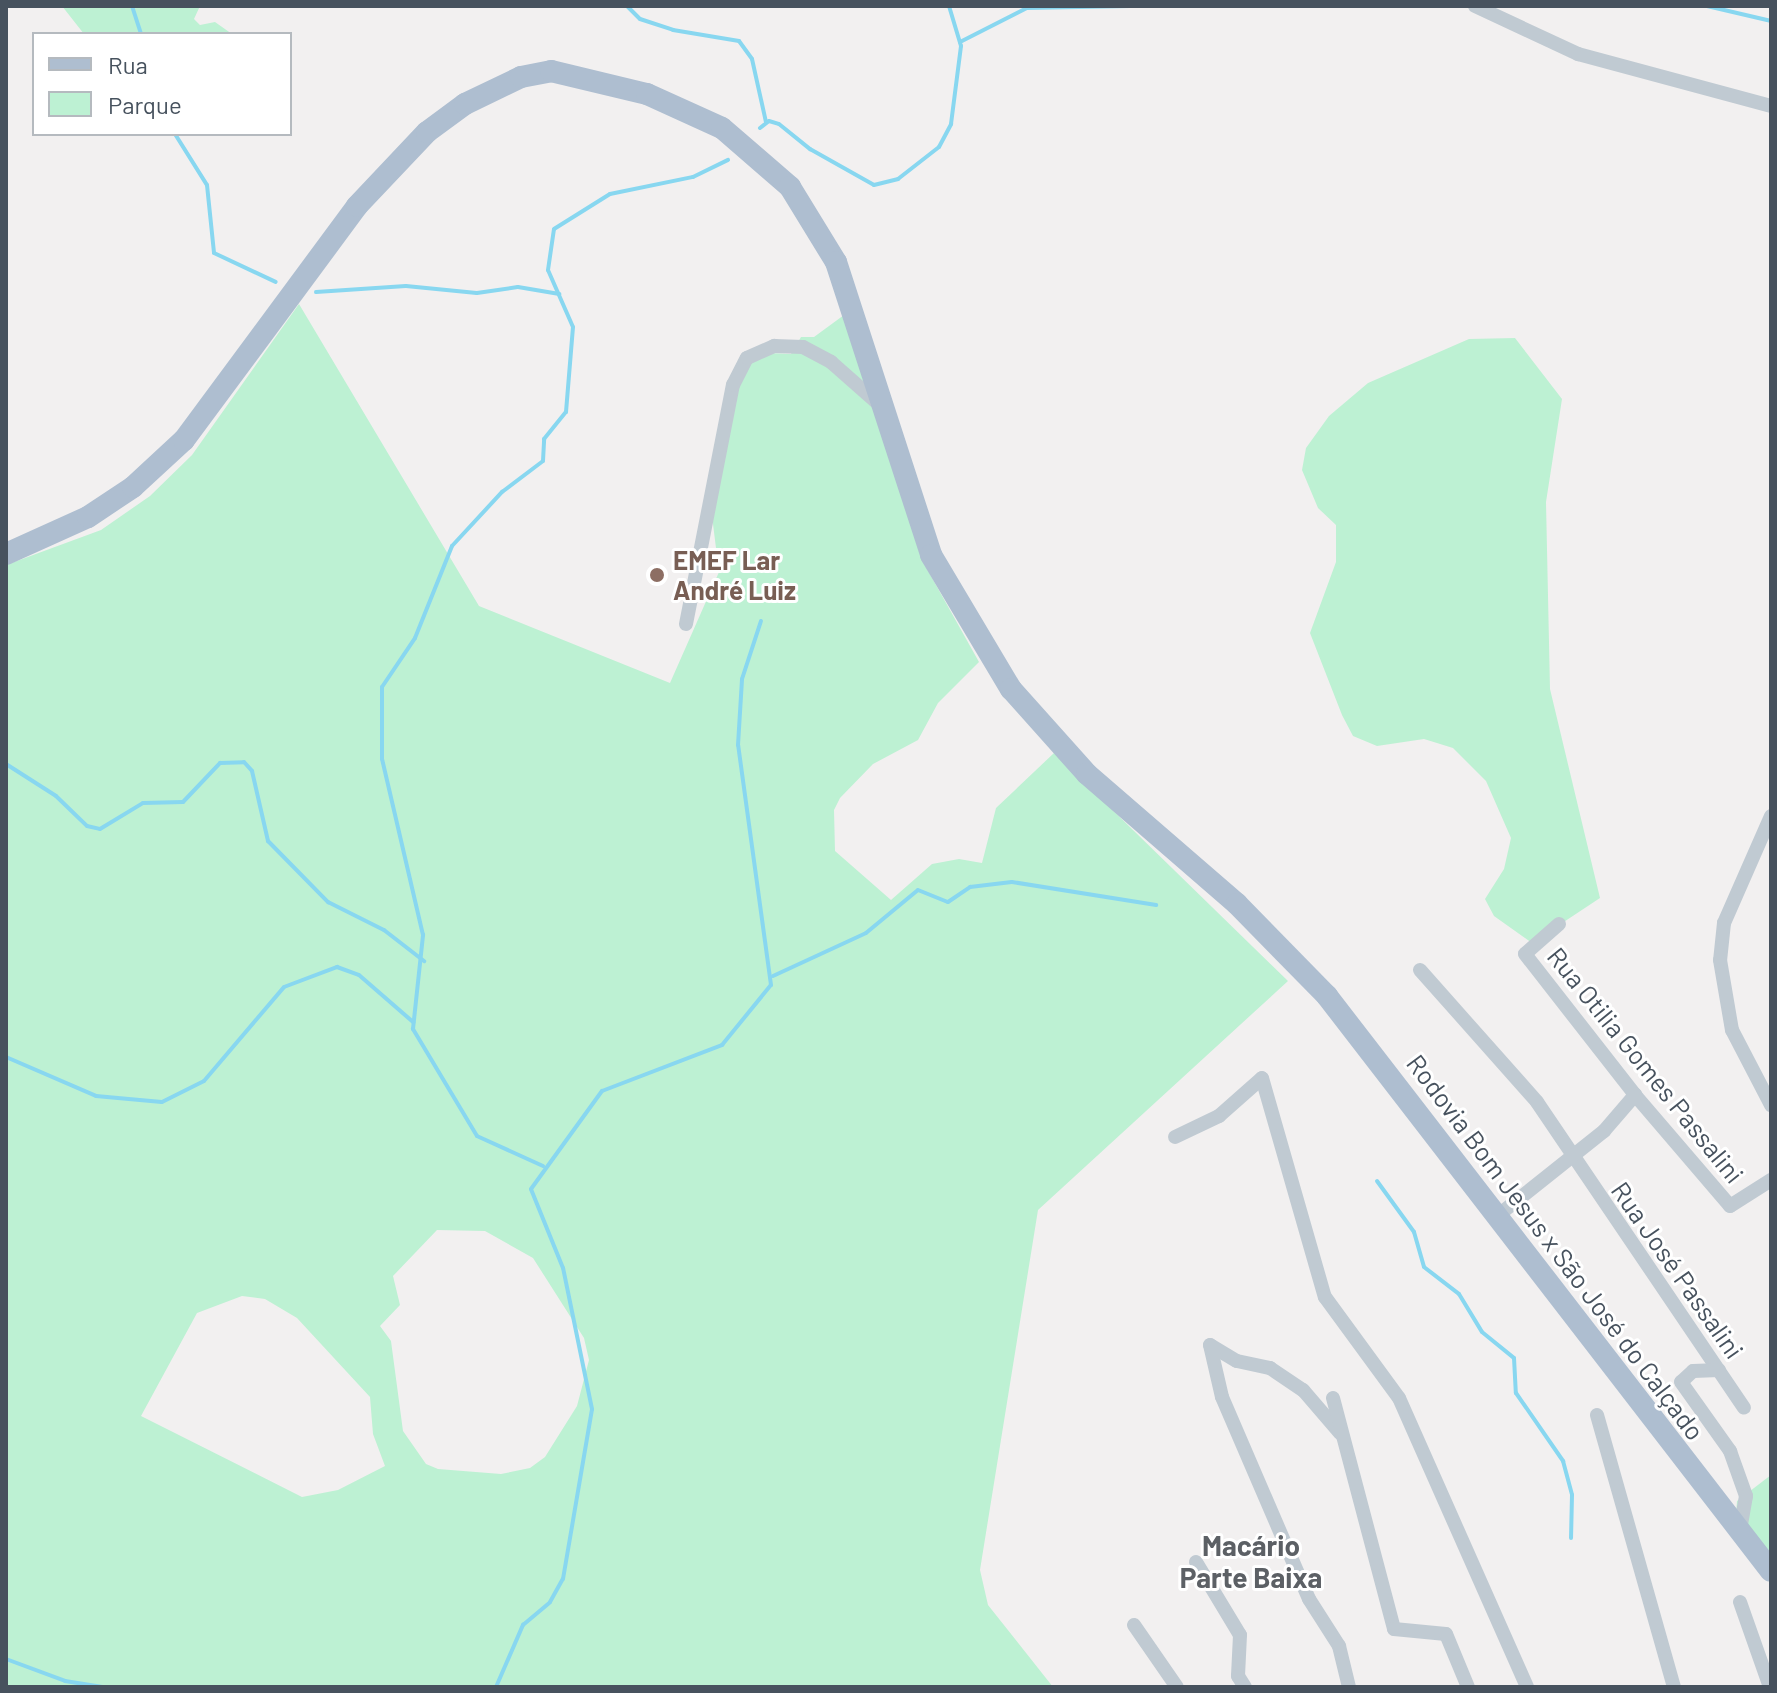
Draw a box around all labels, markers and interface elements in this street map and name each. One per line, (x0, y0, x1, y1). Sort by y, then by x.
legend (32, 32, 292, 136)
text: Rua (108, 50, 148, 79)
text: Parque (108, 90, 182, 119)
place label: EMEF Lar André Luiz (673, 544, 796, 606)
marker: EMEF Lar André Luiz (648, 566, 666, 584)
street label: Rua Otilia Gomes Passalini (1541, 941, 1751, 1189)
street label: Rodovia Bom Jesus x São José do Calçado (1401, 1048, 1711, 1446)
street label: Rua José Passalini (1605, 1176, 1751, 1364)
district label: Macário Parte Baixa (1180, 1528, 1322, 1594)

